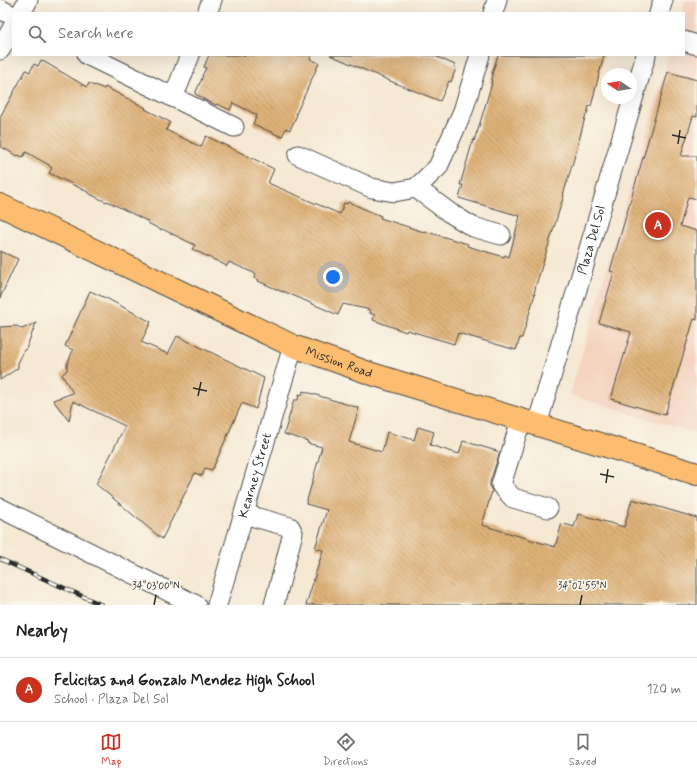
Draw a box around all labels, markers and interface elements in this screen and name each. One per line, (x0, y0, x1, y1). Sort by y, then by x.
search box (12, 12, 685, 56)
icon: search (26, 23, 48, 45)
text: Search here (58, 24, 134, 44)
north arrow (601, 68, 637, 104)
street label: Plaza Del Sol (573, 203, 610, 276)
pin: A (645, 210, 671, 240)
your location (323, 267, 343, 287)
street label: Mission Road (303, 343, 375, 382)
street label: Kearney Street (234, 431, 276, 520)
text: 34°03'00"N (132, 579, 180, 593)
text: 34°02'55"N (558, 579, 607, 593)
text: Nearby (16, 620, 68, 642)
text: Felicitas and Gonzalo Mendez High School (54, 671, 315, 691)
text: A (25, 681, 33, 698)
text: 120 m (647, 681, 681, 698)
text: School · Plaza Del Sol (54, 691, 169, 708)
tab: Map (100, 731, 122, 769)
tab: Directions (323, 731, 368, 769)
tab: Saved (569, 731, 597, 769)

